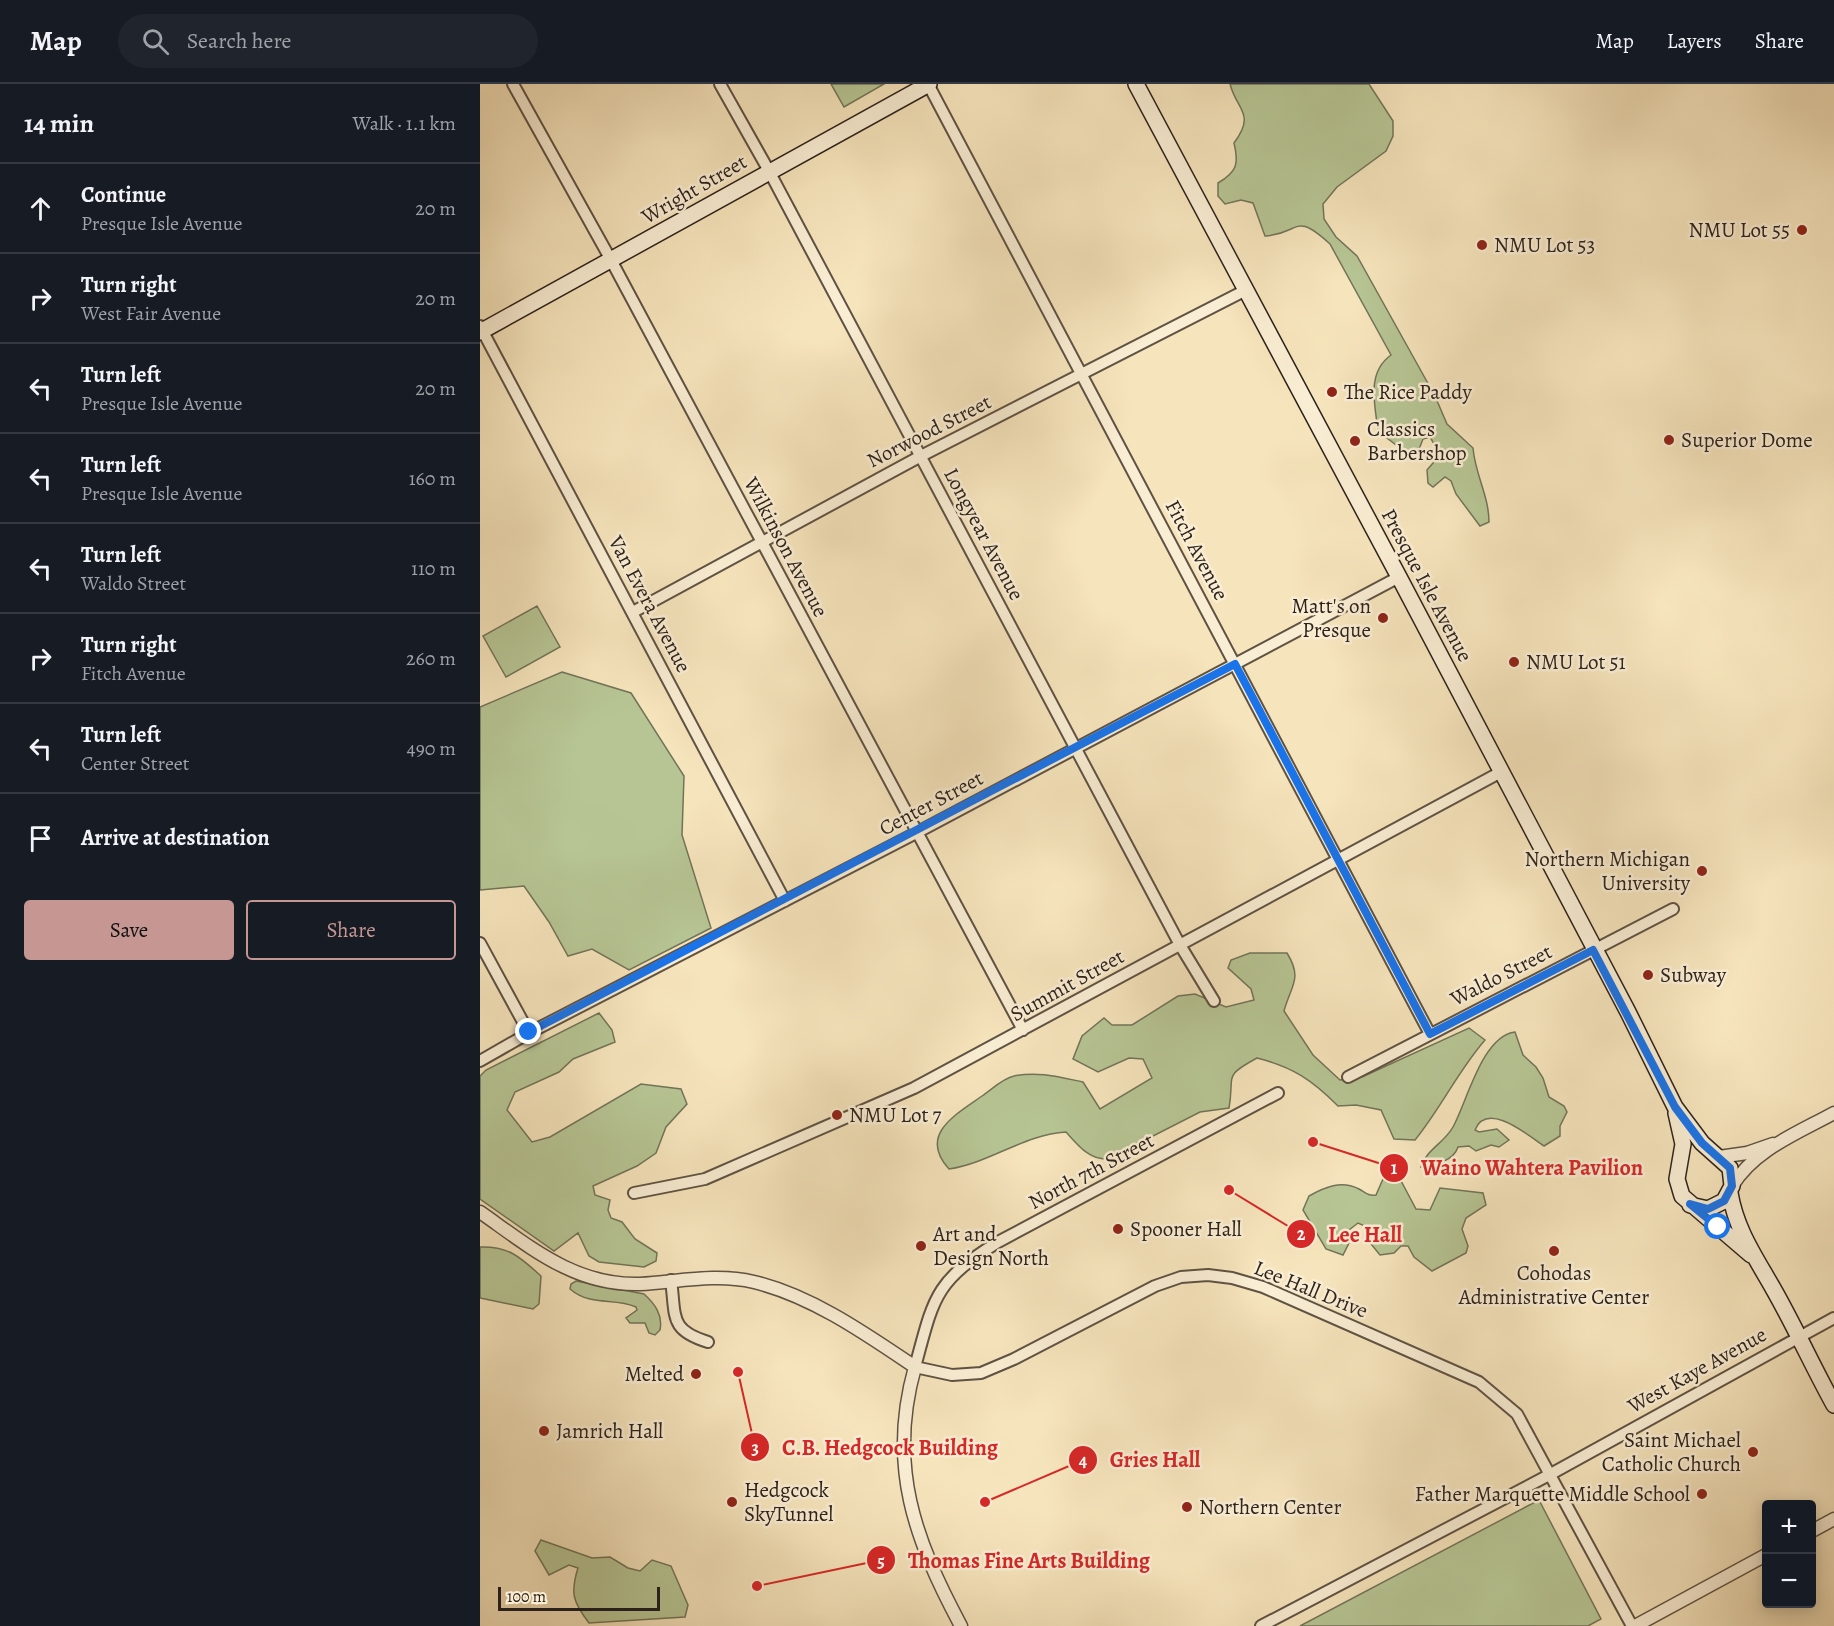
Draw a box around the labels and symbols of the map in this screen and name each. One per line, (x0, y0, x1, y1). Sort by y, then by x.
street label: Wright Street (635, 148, 752, 231)
place label: NMU Lot 55 (1688, 216, 1790, 244)
marker: NMU Lot 55 (1795, 223, 1809, 237)
place label: NMU Lot 53 (1494, 231, 1595, 259)
marker: NMU Lot 53 (1475, 238, 1489, 252)
place label: The Rice Paddy (1344, 378, 1473, 406)
marker: The Rice Paddy (1325, 385, 1339, 399)
street label: Norwood Street (862, 388, 996, 474)
place label: Classics Barbershop (1367, 415, 1467, 467)
place label: Superior Dome (1681, 426, 1813, 454)
marker: Superior Dome (1662, 433, 1676, 447)
marker: Classics Barbershop (1348, 434, 1362, 448)
street label: Longyear Avenue (937, 463, 1031, 605)
street label: Wilkinson Avenue (737, 471, 835, 622)
street label: Fitch Avenue (1159, 495, 1235, 605)
street label: Presque Isle Avenue (1375, 504, 1479, 666)
street label: Van Evera Avenue (602, 530, 698, 677)
place label: Matt's on Presque (1292, 592, 1371, 644)
marker: Matt's on Presque (1376, 611, 1390, 625)
place label: NMU Lot 51 (1526, 648, 1626, 676)
marker: NMU Lot 51 (1507, 655, 1521, 669)
street label: Center Street (874, 764, 988, 842)
place label: Northern Michigan University (1524, 845, 1691, 897)
marker: Northern Michigan University (1695, 864, 1709, 878)
street label: Waldo Street (1445, 937, 1557, 1013)
street label: Summit Street (1005, 942, 1129, 1028)
place label: Subway (1660, 961, 1727, 989)
marker: Subway (1641, 968, 1655, 982)
route end (515, 1018, 541, 1044)
place label: NMU Lot 7 (849, 1101, 942, 1129)
marker: NMU Lot 7 (830, 1108, 844, 1122)
street label: North 7th Street (1023, 1126, 1159, 1216)
callout: Waino Wahtera Pavilion (1379, 1148, 1655, 1188)
text: Waino Wahtera Pavilion (1420, 1153, 1643, 1183)
text: 1 (1391, 1156, 1398, 1180)
route start (1704, 1213, 1730, 1239)
callout: Lee Hall (1286, 1214, 1414, 1254)
place label: Spooner Hall (1130, 1215, 1242, 1243)
place label: Art and Design North (932, 1220, 1049, 1272)
text: Lee Hall (1328, 1220, 1402, 1250)
marker: Spooner Hall (1111, 1222, 1125, 1236)
text: 2 (1297, 1222, 1306, 1246)
marker: Art and Design North (914, 1239, 928, 1253)
marker: Cohodas Administrative Center (1547, 1244, 1561, 1258)
street label: Lee Hall Drive (1250, 1253, 1372, 1325)
place label: Cohodas Administrative Center (1458, 1259, 1649, 1311)
street label: West Kaye Avenue (1622, 1320, 1771, 1420)
place label: Melted (624, 1360, 685, 1388)
marker: Melted (689, 1367, 703, 1381)
place label: Jamrich Hall (556, 1417, 663, 1445)
marker: Jamrich Hall (537, 1424, 551, 1438)
place label: Saint Michael Catholic Church (1602, 1426, 1741, 1478)
callout: C.B. Hedgcock Building (740, 1427, 1010, 1467)
text: C.B. Hedgcock Building (782, 1433, 999, 1463)
text: 3 (751, 1436, 759, 1460)
callout: Gries Hall (1068, 1440, 1213, 1480)
text: Gries Hall (1110, 1445, 1201, 1475)
marker: Saint Michael Catholic Church (1746, 1445, 1760, 1459)
text: 4 (1079, 1448, 1088, 1472)
place label: Hedgcock SkyTunnel (744, 1476, 833, 1528)
place label: Father Marquette Middle School (1415, 1480, 1690, 1508)
marker: Father Marquette Middle School (1695, 1487, 1709, 1501)
place label: Northern Center (1199, 1493, 1341, 1521)
marker: Hedgcock SkyTunnel (725, 1495, 739, 1509)
marker: Northern Center (1180, 1500, 1194, 1514)
callout: Thomas Fine Arts Building (866, 1540, 1162, 1580)
text: Thomas Fine Arts Building (908, 1546, 1151, 1576)
text: 5 (877, 1549, 885, 1573)
scale bar (498, 1584, 660, 1612)

